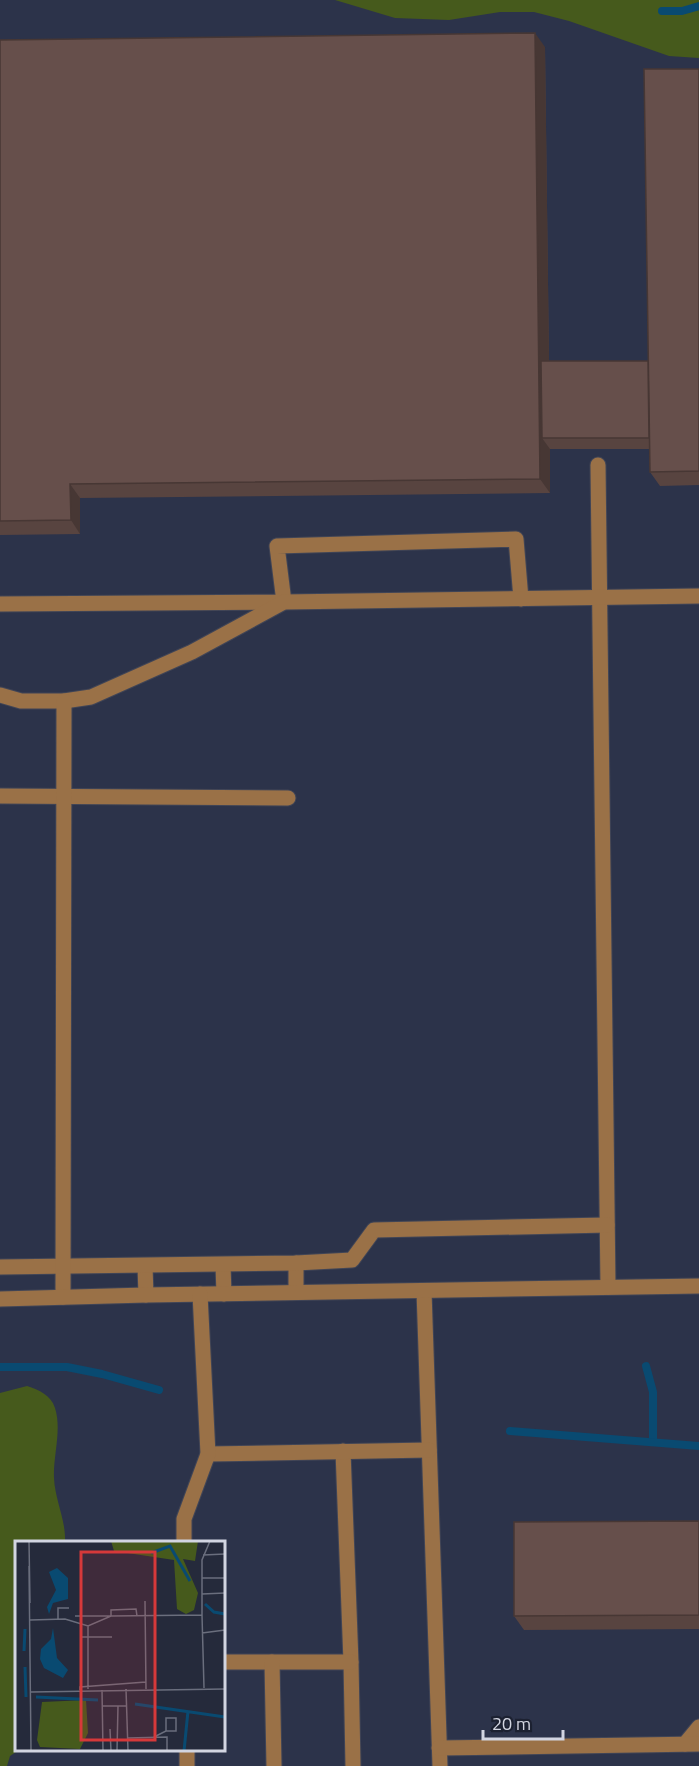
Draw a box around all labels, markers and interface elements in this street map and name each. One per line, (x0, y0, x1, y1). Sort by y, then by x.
inset map (15, 1541, 225, 1751)
scale bar (483, 1703, 562, 1741)
text: 20 m (492, 1710, 531, 1737)

